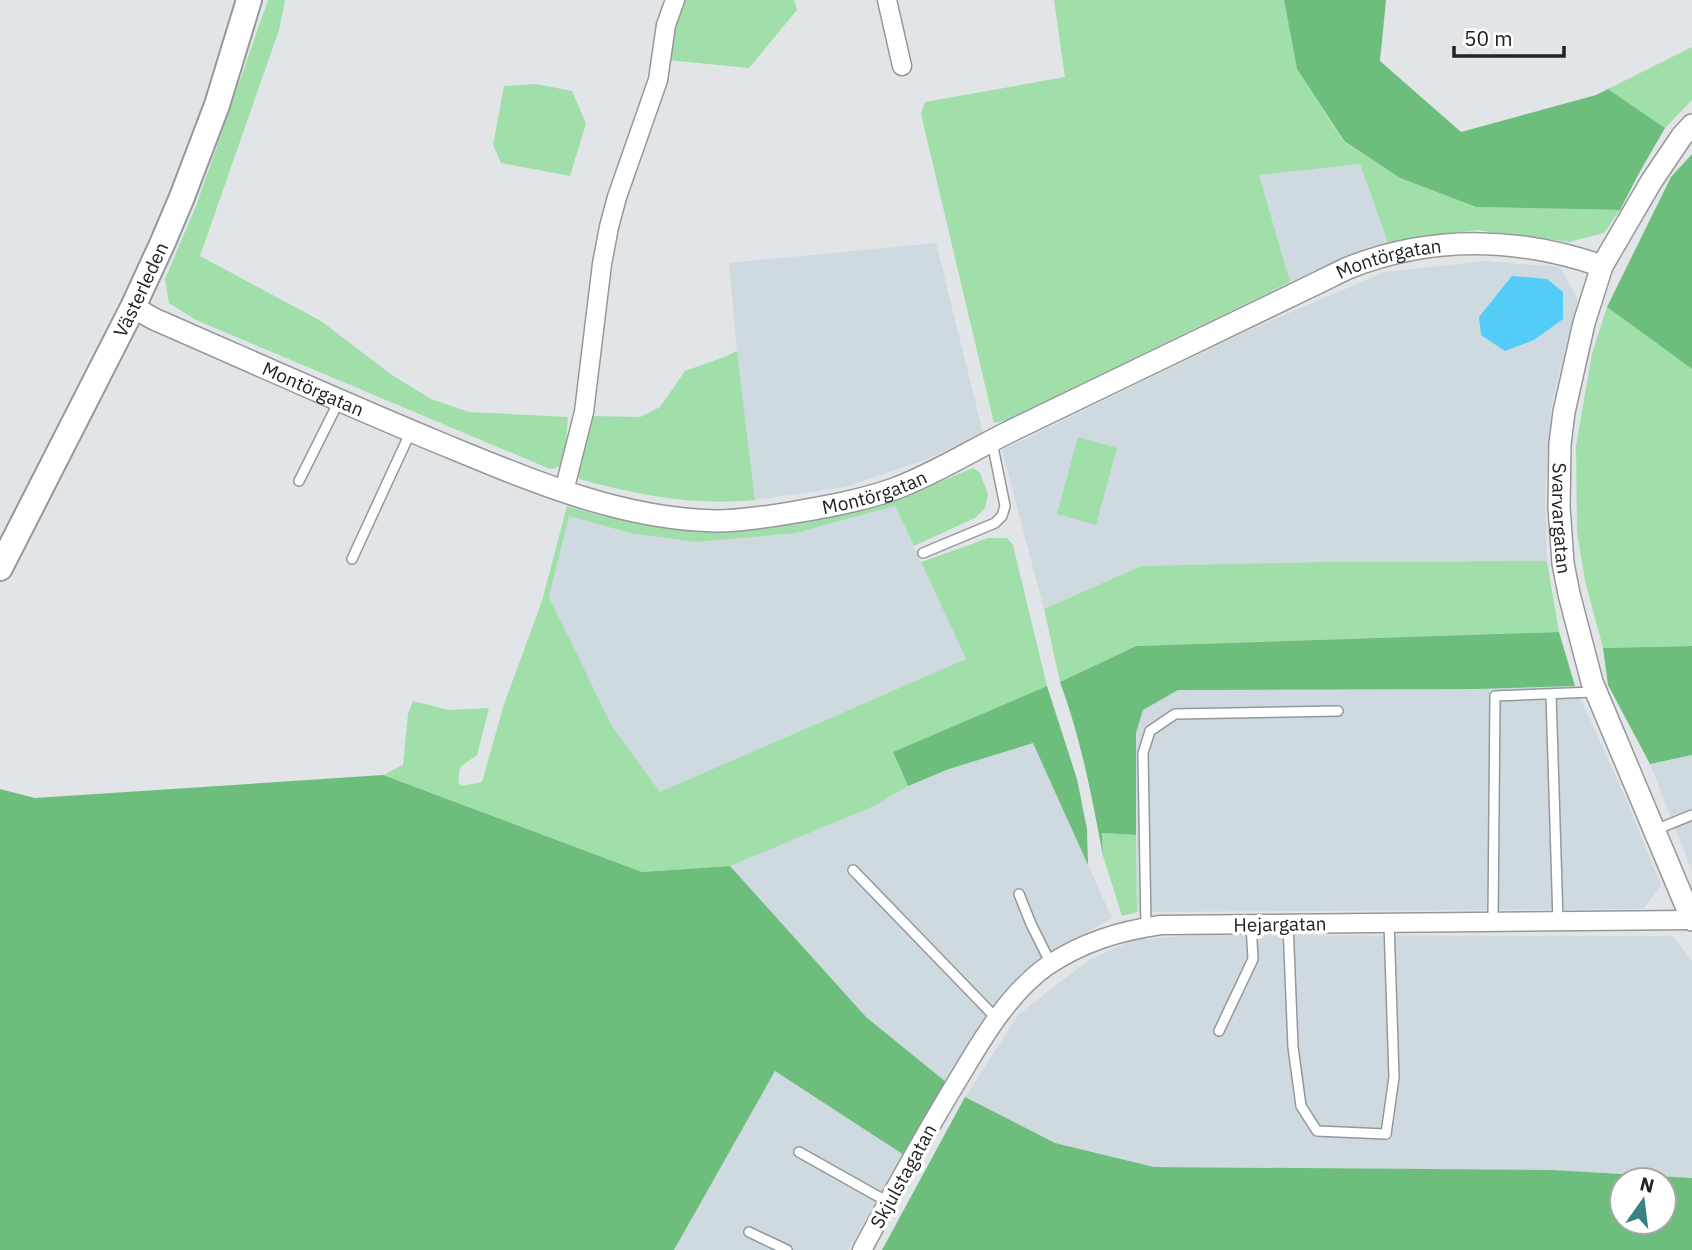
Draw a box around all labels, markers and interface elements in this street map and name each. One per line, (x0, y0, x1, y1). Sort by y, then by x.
scale bar (1454, 14, 1564, 58)
text: 50 m (1464, 24, 1513, 52)
street label: Montörgatan (1332, 233, 1443, 284)
street label: Västerleden (108, 238, 173, 341)
street label: Montörgatan (259, 356, 368, 422)
street label: Svarvargatan (1547, 462, 1577, 576)
street label: Montörgatan (820, 465, 931, 519)
street label: Hejargatan (1233, 911, 1327, 937)
street label: Skjulstagatan (865, 1120, 941, 1232)
north arrow (1608, 1166, 1678, 1236)
text: N (1638, 1171, 1657, 1198)

